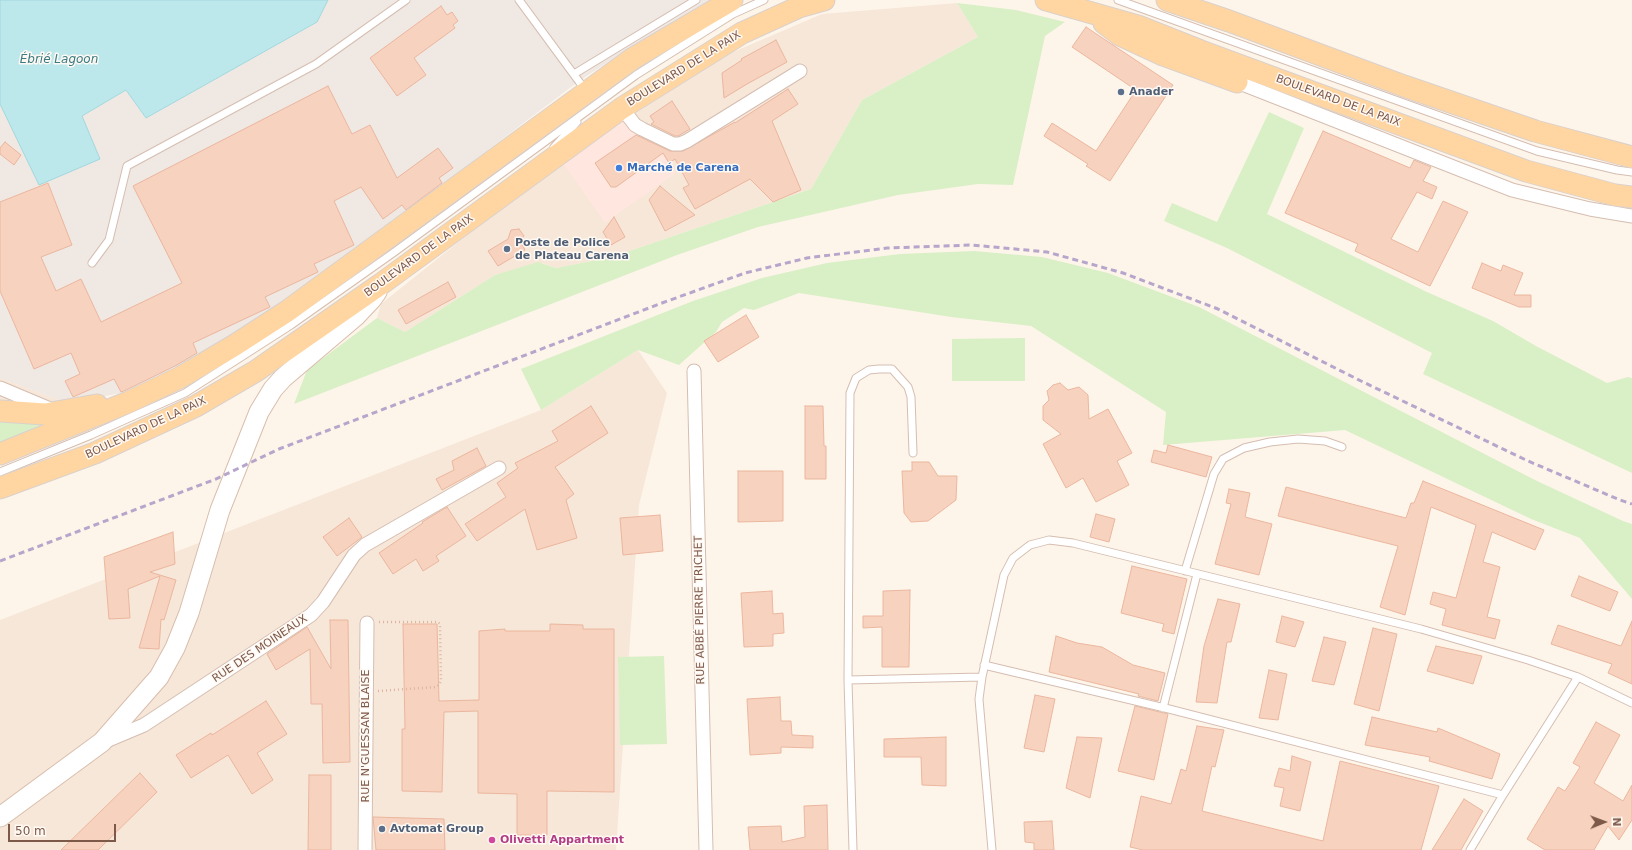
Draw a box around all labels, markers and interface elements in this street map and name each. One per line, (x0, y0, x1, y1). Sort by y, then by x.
street label: BOULEVARD DE LA PAIX (625, 29, 743, 109)
water label: Ébrié Lagoon (20, 53, 98, 67)
street label: BOULEVARD DE LA PAIX (1274, 72, 1402, 130)
place label: Anader (1129, 85, 1174, 99)
marker: Anader (1116, 87, 1126, 97)
place label: Marché de Carena (627, 161, 739, 175)
marker: Marché de Carena (614, 163, 624, 173)
street label: BOULEVARD DE LA PAIX (362, 212, 476, 300)
place label: Poste de Police de Plateau Carena (515, 236, 629, 262)
marker: Poste de Police de Plateau Carena (502, 244, 512, 254)
street label: BOULEVARD DE LA PAIX (84, 394, 208, 462)
street label: RUE ABBÉ PIERRE TRICHET (692, 535, 708, 685)
street label: RUE DES MOINEAUX (210, 612, 310, 686)
street label: RUE N'GUESSAN BLAISE (359, 670, 373, 802)
north arrow (1584, 802, 1624, 842)
scale bar (10, 816, 118, 842)
text: N (1610, 817, 1623, 827)
place label: Avtomat Group (390, 822, 484, 836)
text: 50 m (15, 824, 46, 838)
marker: Avtomat Group (377, 824, 387, 834)
place label: Olivetti Appartment (500, 833, 624, 847)
marker: Olivetti Appartment (487, 835, 497, 845)

